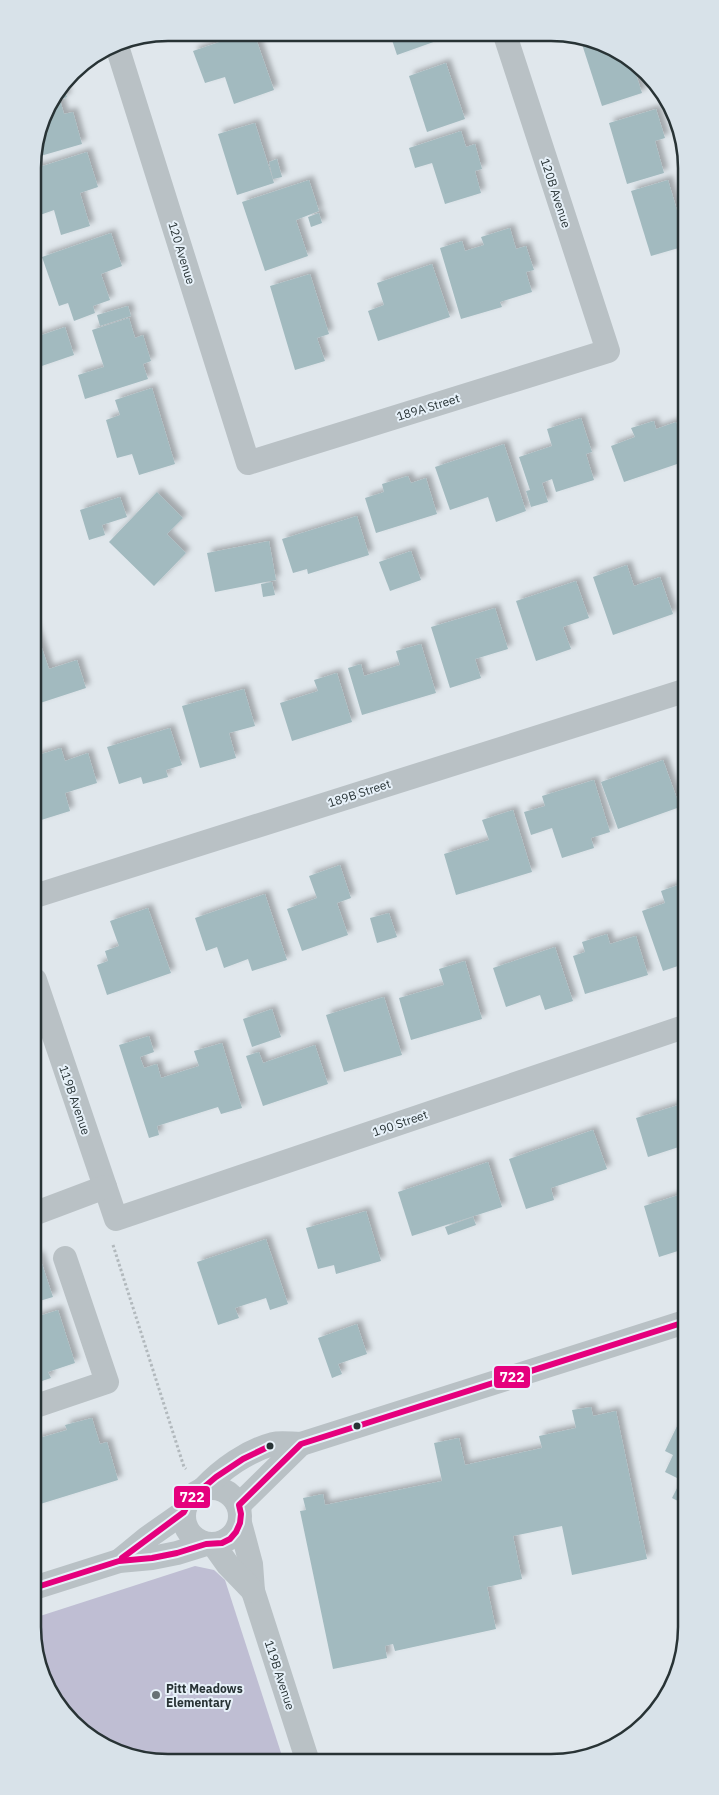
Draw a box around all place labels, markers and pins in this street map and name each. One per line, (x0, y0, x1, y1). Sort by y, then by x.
unlabelled marker (352, 1421, 362, 1431)
unlabelled marker (265, 1441, 275, 1451)
place label: Pitt Meadows Elementary (166, 1681, 243, 1710)
marker: Pitt Meadows Elementary (150, 1689, 162, 1701)

